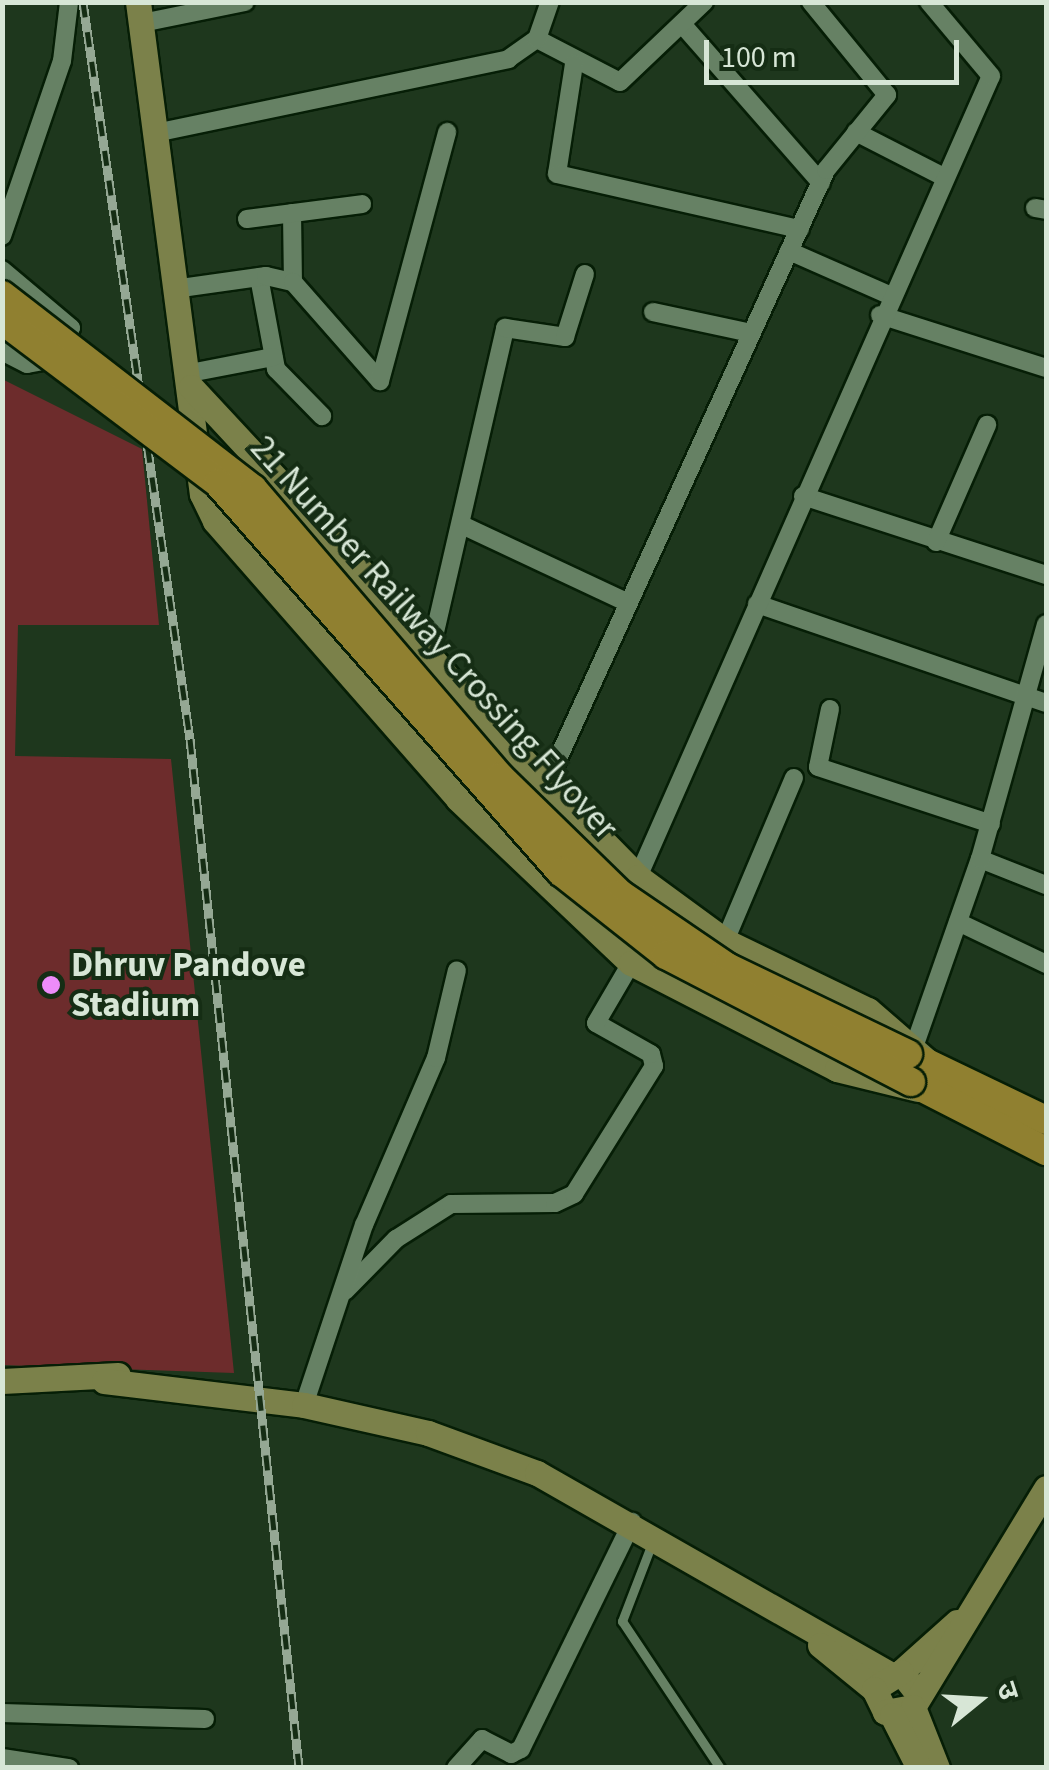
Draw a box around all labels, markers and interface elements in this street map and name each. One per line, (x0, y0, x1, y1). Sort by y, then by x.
scale bar (709, 20, 964, 82)
text: 100 m (721, 36, 797, 79)
street label: 21 Number Railway Crossing Flyover (242, 428, 626, 848)
place label: Dhruv Pandove Stadium (71, 944, 306, 1026)
marker: Dhruv Pandove Stadium (40, 974, 62, 996)
north arrow (929, 1650, 1029, 1750)
text: उ (986, 1677, 1029, 1705)

